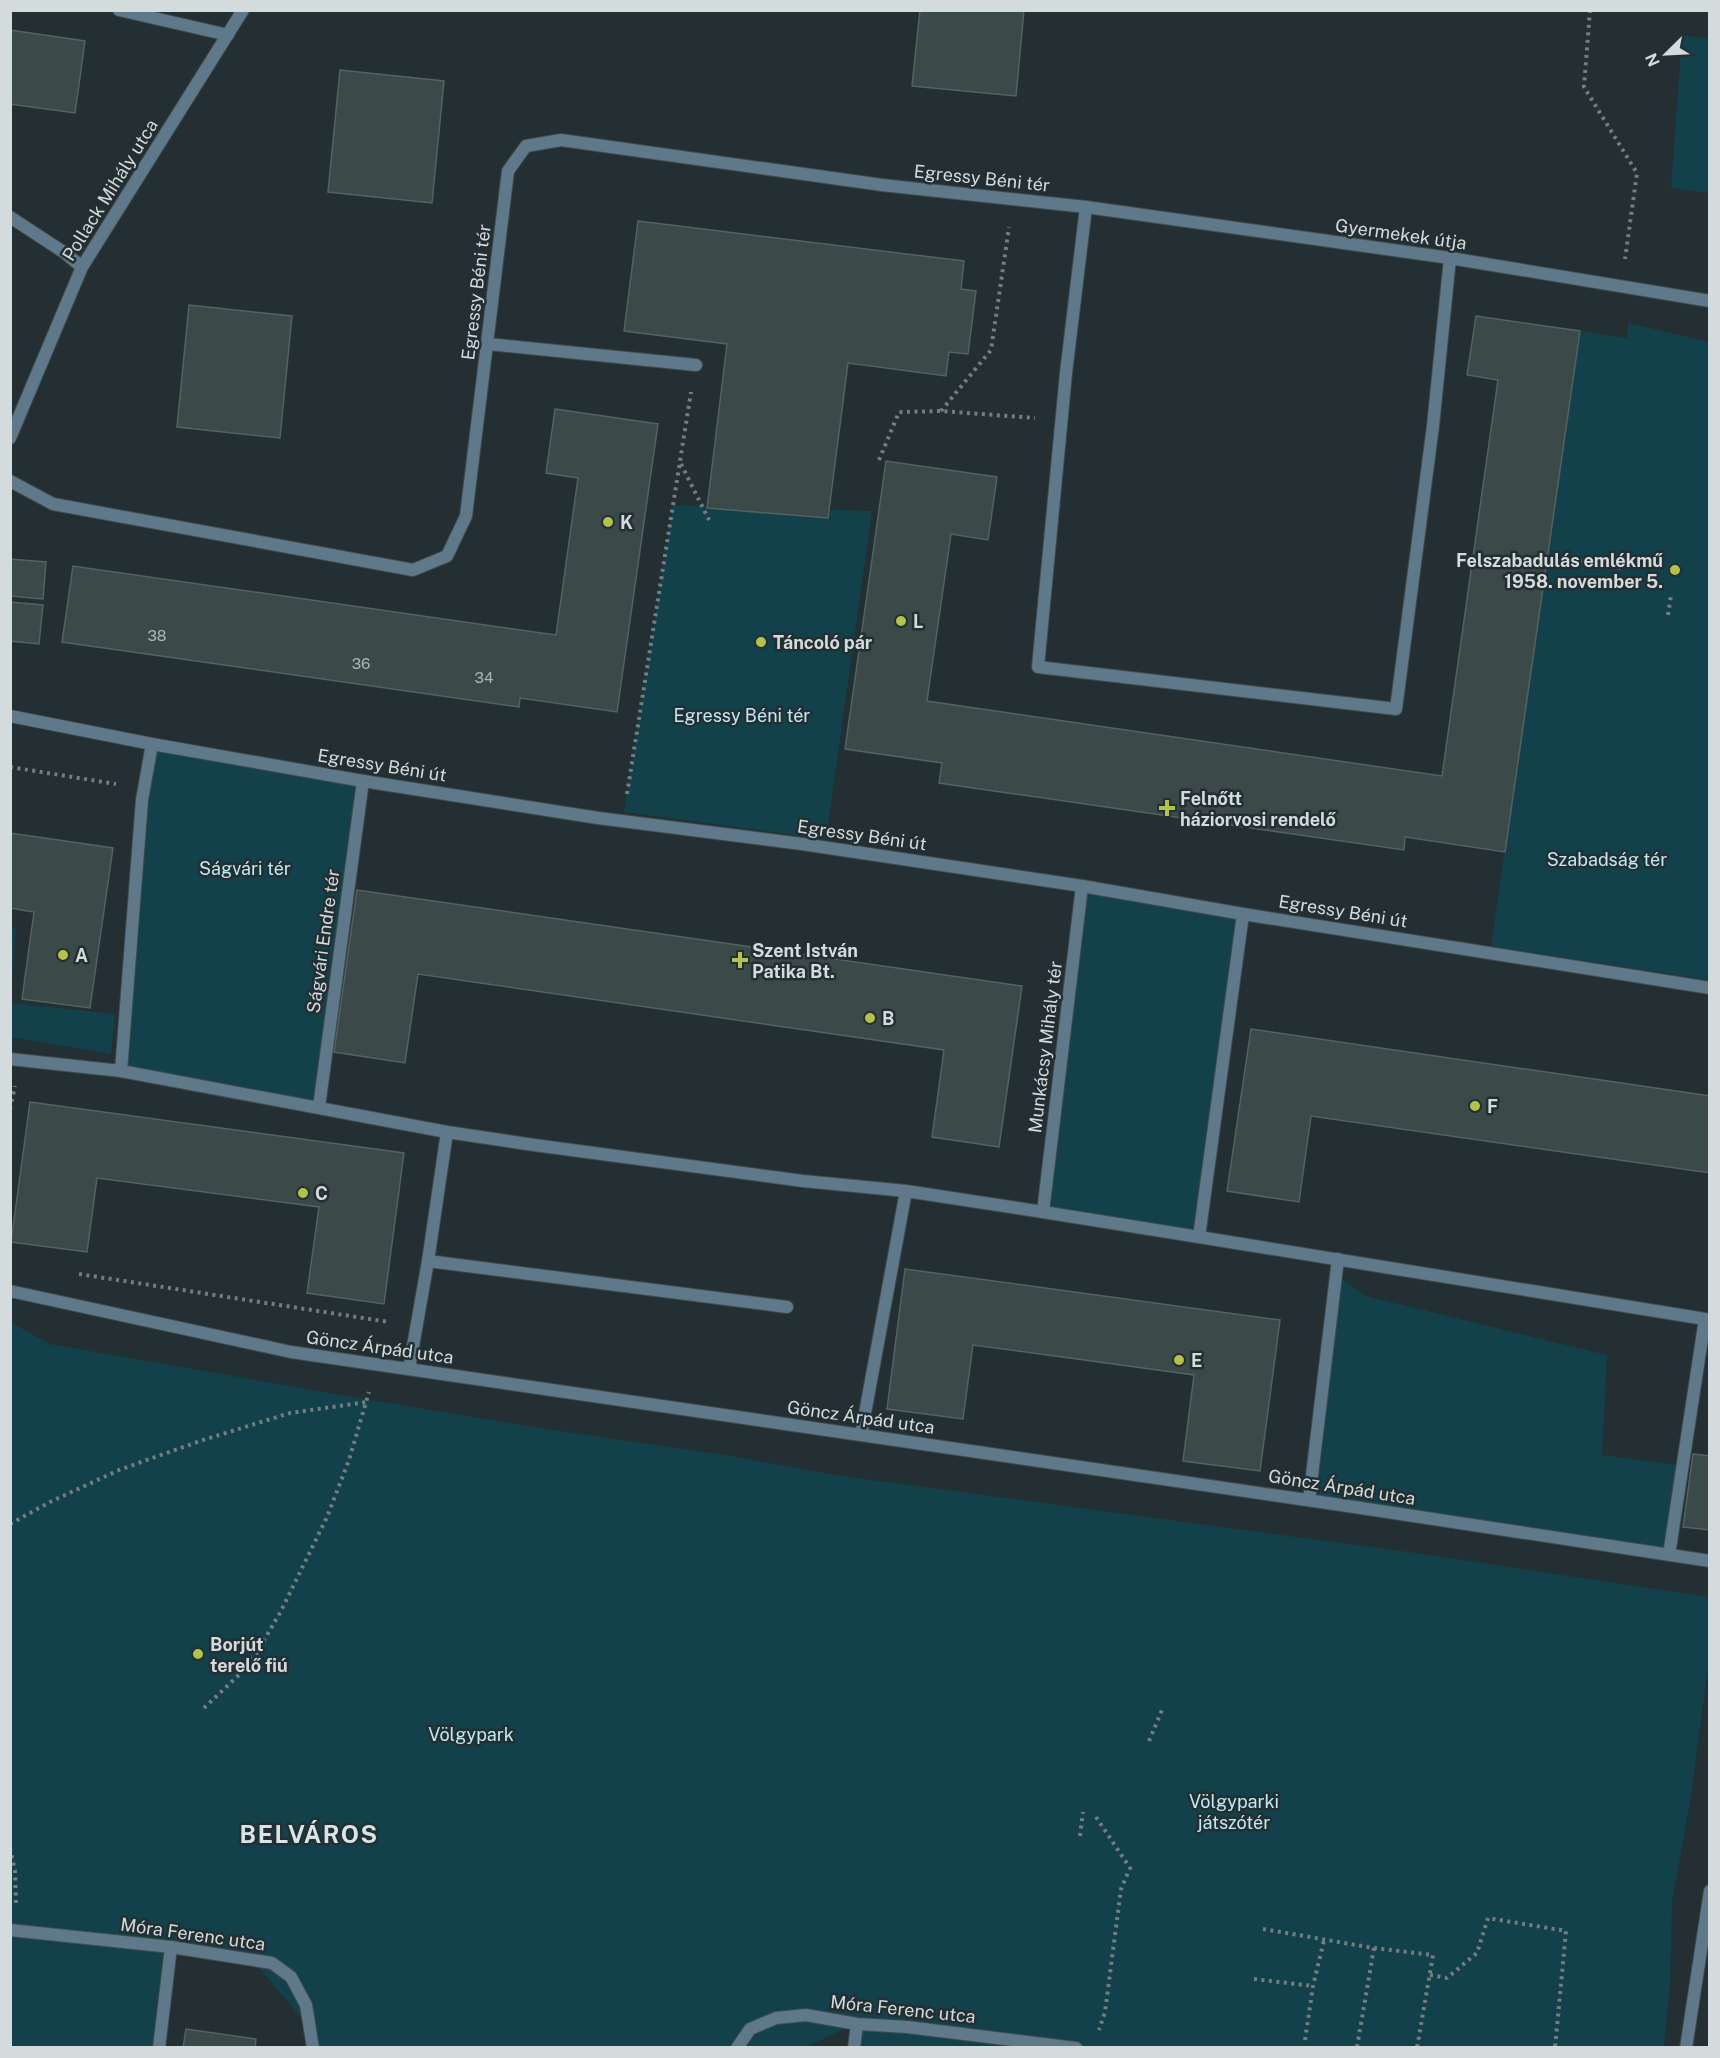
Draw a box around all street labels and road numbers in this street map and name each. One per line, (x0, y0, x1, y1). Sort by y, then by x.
street label: Pollack Mihály utca (58, 115, 162, 265)
street label: Egressy Béni tér (913, 160, 1051, 196)
street label: Gyermekek útja (1334, 214, 1468, 254)
street label: Egressy Béni tér (457, 223, 495, 361)
street label: Egressy Béni út (316, 744, 448, 786)
street label: Egressy Béni út (796, 816, 928, 854)
street label: Ságvári Endre tér (302, 868, 344, 1014)
street label: Egressy Béni út (1277, 890, 1409, 932)
street label: Munkácsy Mihály tér (1024, 960, 1066, 1134)
street label: Göncz Árpád utca (305, 1325, 455, 1368)
street label: Göncz Árpád utca (786, 1395, 936, 1438)
street label: Göncz Árpád utca (1267, 1464, 1417, 1509)
street label: Móra Ferenc utca (119, 1913, 267, 1955)
street label: Móra Ferenc utca (829, 1991, 977, 2027)

